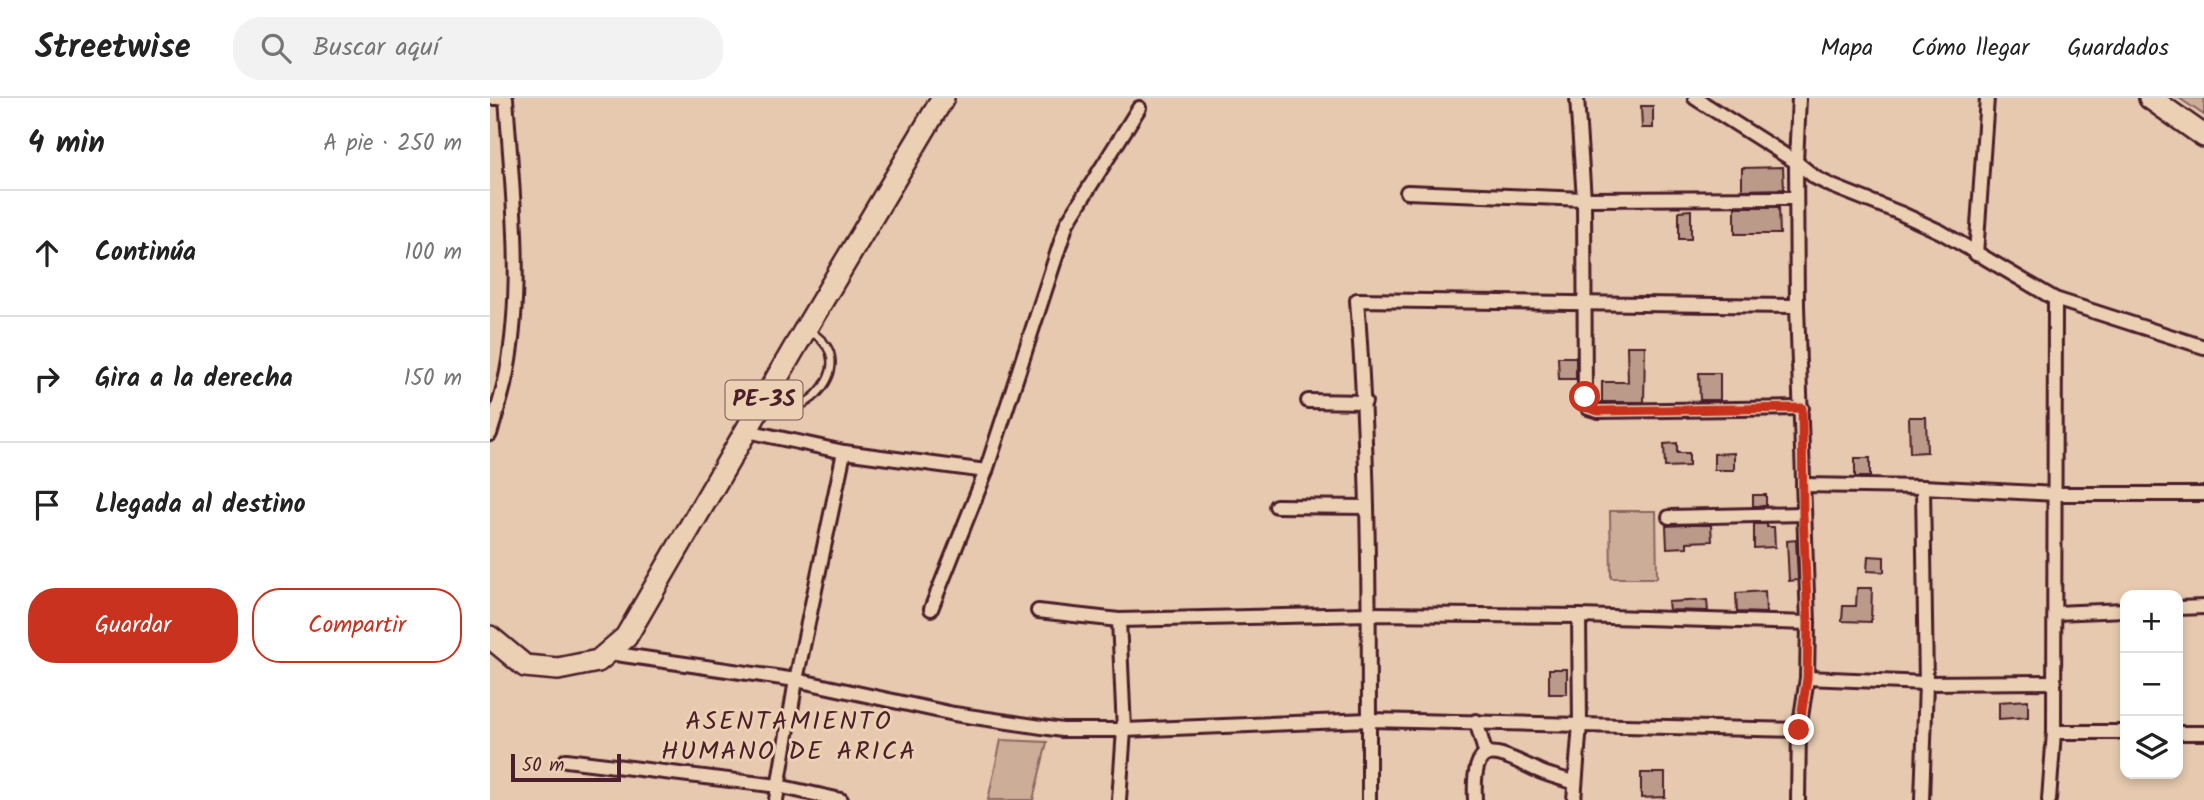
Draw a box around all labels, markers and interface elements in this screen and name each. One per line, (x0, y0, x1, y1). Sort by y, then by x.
search box (233, 17, 723, 80)
text: Streetwise (35, 22, 191, 75)
text: Buscar aquí (313, 27, 439, 69)
icon: search (257, 29, 295, 67)
text: Mapa (1820, 29, 1873, 68)
text: Cómo llegar (1911, 29, 2029, 68)
text: Guardados (2067, 29, 2169, 68)
text: 4 min (28, 120, 105, 168)
text: A pie · 250 m (323, 126, 462, 162)
text: Continúa (95, 232, 196, 274)
icon: ahead (28, 234, 66, 272)
text: 100 m (404, 235, 462, 271)
text: Gira a la derecha (95, 358, 293, 400)
icon: right (28, 360, 66, 398)
text: 150 m (403, 361, 462, 397)
road number: PE-3S (726, 380, 802, 420)
route start (1569, 381, 1600, 412)
text: Llegada al destino (95, 484, 306, 526)
icon: arrive (28, 486, 66, 524)
button: Guardar (28, 588, 238, 663)
button: Compartir (252, 588, 462, 663)
map controls (2120, 590, 2183, 779)
button: + (2120, 590, 2183, 653)
button: − (2120, 653, 2183, 716)
district label: ASENTAMIENTO HUMANO DE ARICA (661, 701, 917, 773)
route end (1783, 714, 1814, 745)
button: layers (2120, 716, 2183, 779)
scale bar (511, 751, 621, 783)
text: 50 m (522, 751, 564, 781)

